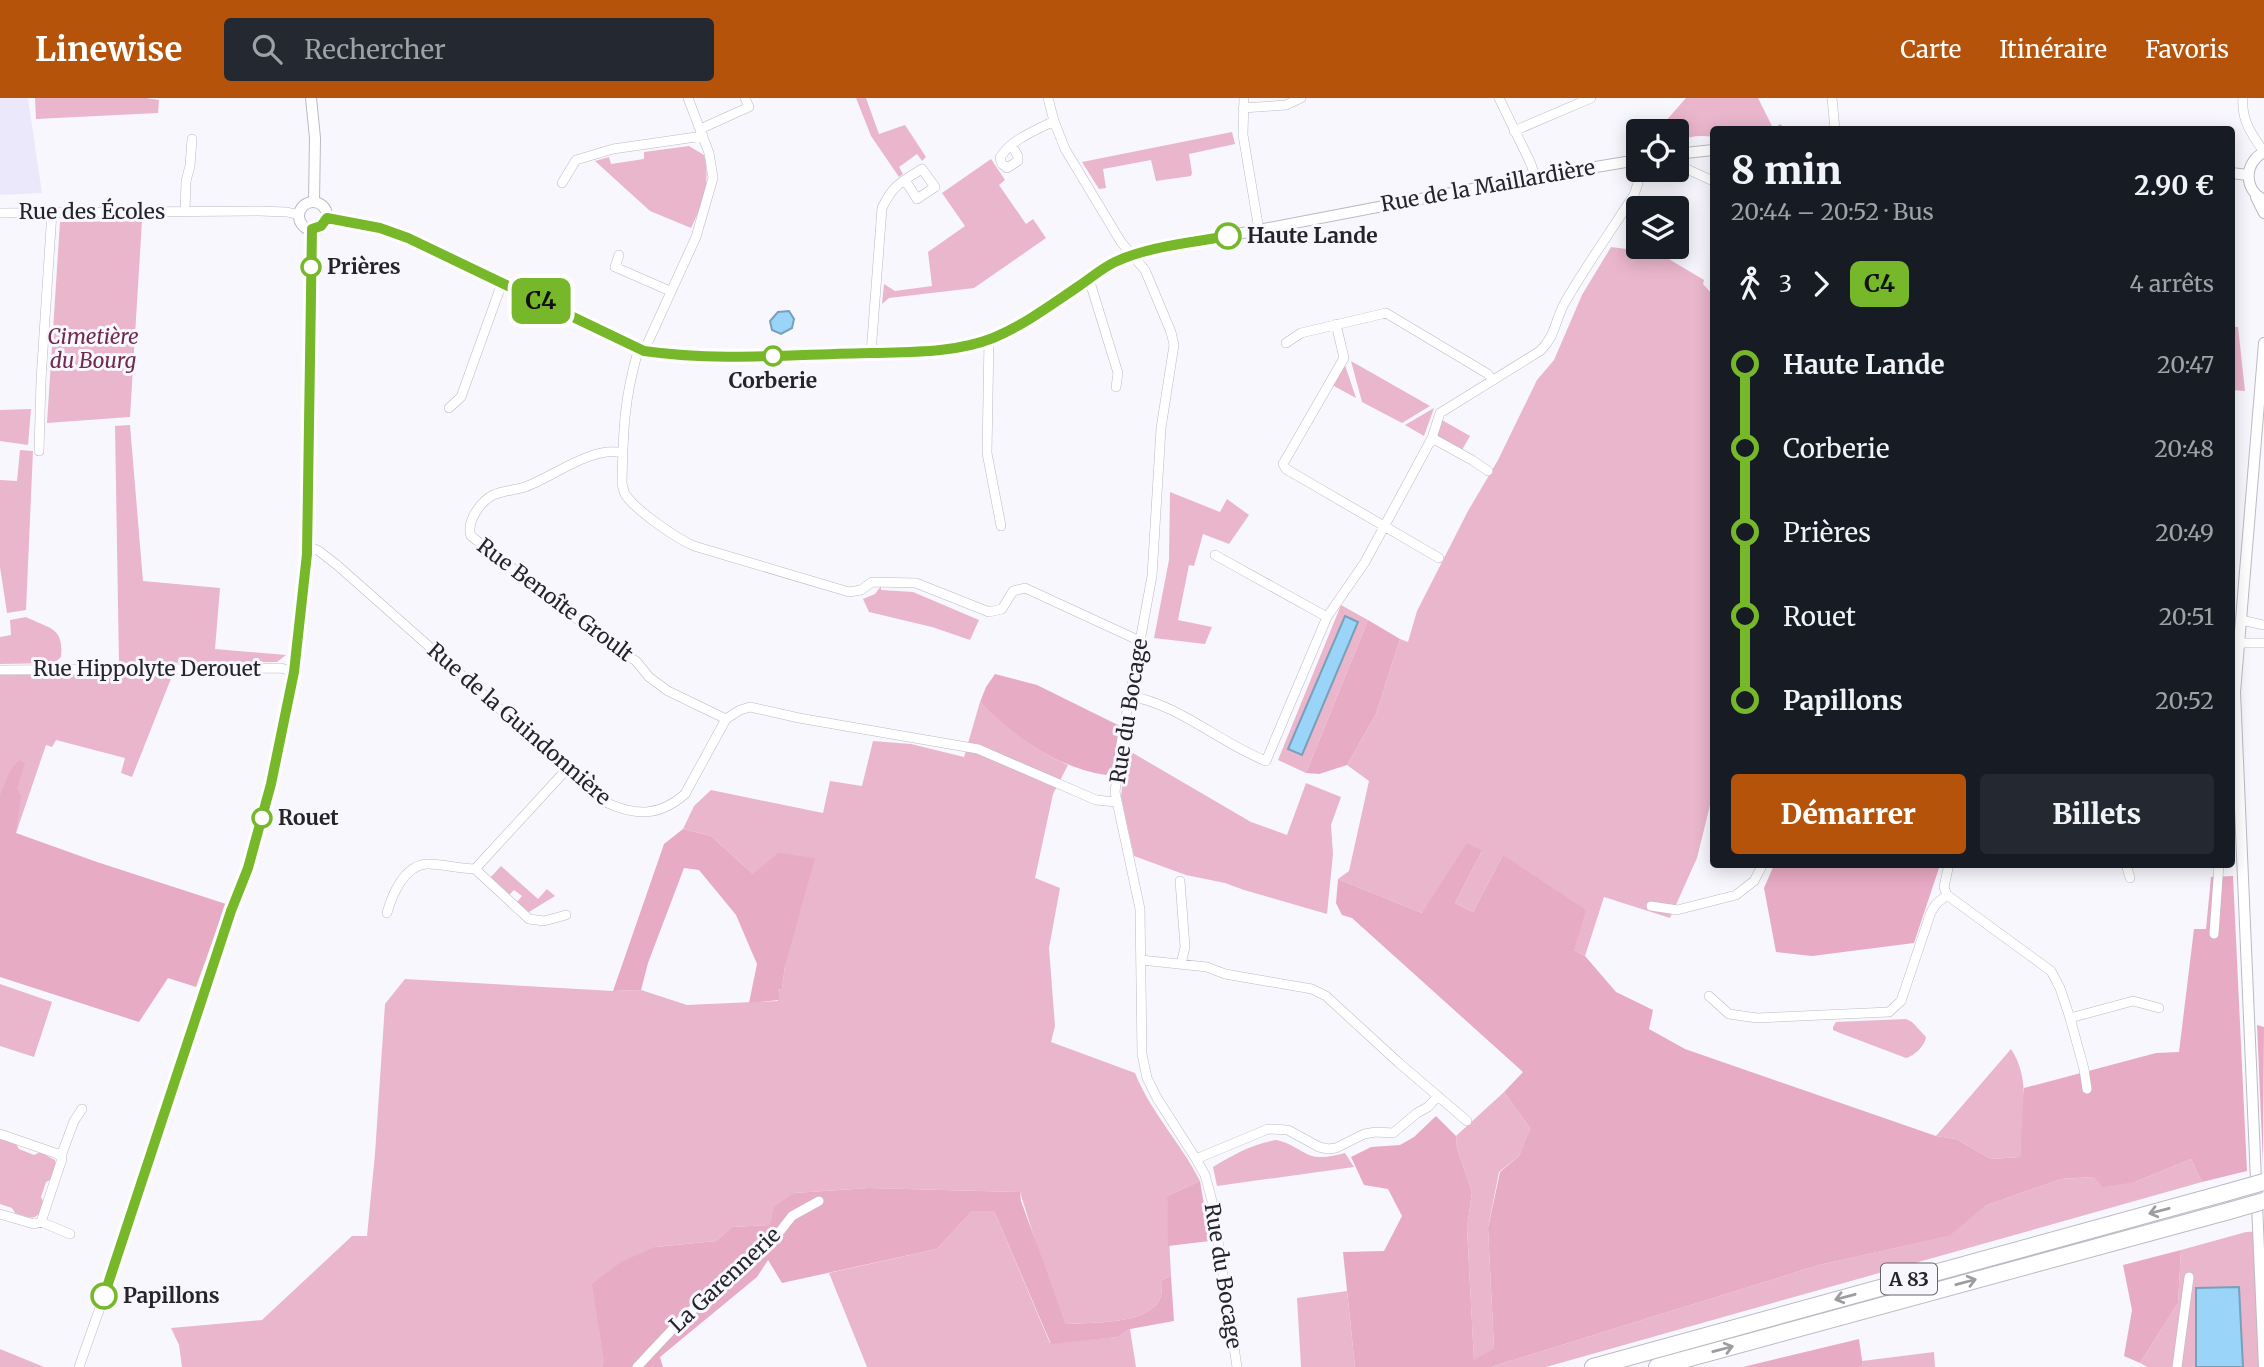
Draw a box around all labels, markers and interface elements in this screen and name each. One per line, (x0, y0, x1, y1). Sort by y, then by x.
search box (224, 18, 714, 81)
text: Linewise (35, 29, 182, 70)
icon: search (248, 30, 286, 68)
text: Rechercher (304, 33, 446, 66)
text: Carte (1900, 34, 1961, 65)
text: Itinéraire (1999, 34, 2107, 65)
text: Favoris (2145, 34, 2229, 65)
map controls (1626, 119, 1689, 259)
button: locate (1626, 119, 1689, 182)
text: 8 min (1731, 147, 1841, 194)
street label: Rue de la Maillardière (1379, 153, 1597, 218)
text: 2.90 € (2134, 169, 2214, 202)
button: layers (1626, 196, 1689, 259)
street label: Rue des Écoles (19, 197, 165, 225)
text: 20:44 – 20:52 · Bus (1731, 197, 1934, 226)
place label: Haute Lande (1247, 222, 1378, 249)
marker: Haute Lande (1215, 223, 1241, 249)
place label: Prières (327, 253, 401, 280)
marker: Prières (301, 257, 321, 277)
icon: walk (1731, 265, 1769, 303)
icon: forward (1802, 265, 1840, 303)
text: C4 (1864, 268, 1895, 299)
text: 3 (1779, 269, 1792, 298)
text: 4 arrêts (2129, 269, 2214, 298)
line badge: C4 (510, 278, 572, 324)
text: C4 (526, 285, 556, 316)
park label: Cimetière du Bourg (47, 323, 139, 374)
marker: Corberie (763, 346, 783, 366)
text: Haute Lande (1783, 348, 1945, 381)
text: 20:47 (2157, 350, 2214, 379)
place label: Corberie (729, 367, 817, 394)
text: Corberie (1783, 432, 1890, 465)
text: 20:48 (2154, 434, 2214, 463)
text: Prières (1783, 516, 1871, 549)
text: 20:49 (2155, 518, 2214, 547)
street label: Rue Benoîte Groult (472, 532, 639, 667)
text: Rouet (1783, 600, 1856, 633)
text: 20:51 (2159, 602, 2214, 631)
street label: Rue du Bocage (1104, 636, 1153, 786)
street label: Rue de la Guindonnière (422, 637, 617, 811)
street label: Rue Hippolyte Derouet (33, 655, 261, 682)
text: Papillons (1783, 684, 1903, 717)
text: 20:52 (2155, 686, 2214, 715)
button: Démarrer (1731, 774, 1966, 854)
button: Billets (1980, 774, 2214, 854)
place label: Rouet (278, 804, 339, 831)
marker: Rouet (252, 808, 272, 828)
street label: Rue du Bocage (1199, 1201, 1248, 1351)
one-way arrow (2148, 1205, 2171, 1218)
street label: La Garennerie (663, 1221, 786, 1338)
road number: A 83 (1881, 1264, 1937, 1294)
one-way arrow (1954, 1275, 1977, 1288)
place label: Papillons (123, 1282, 220, 1309)
marker: Papillons (91, 1283, 117, 1309)
one-way arrow (1834, 1291, 1857, 1304)
one-way arrow (1711, 1342, 1734, 1355)

